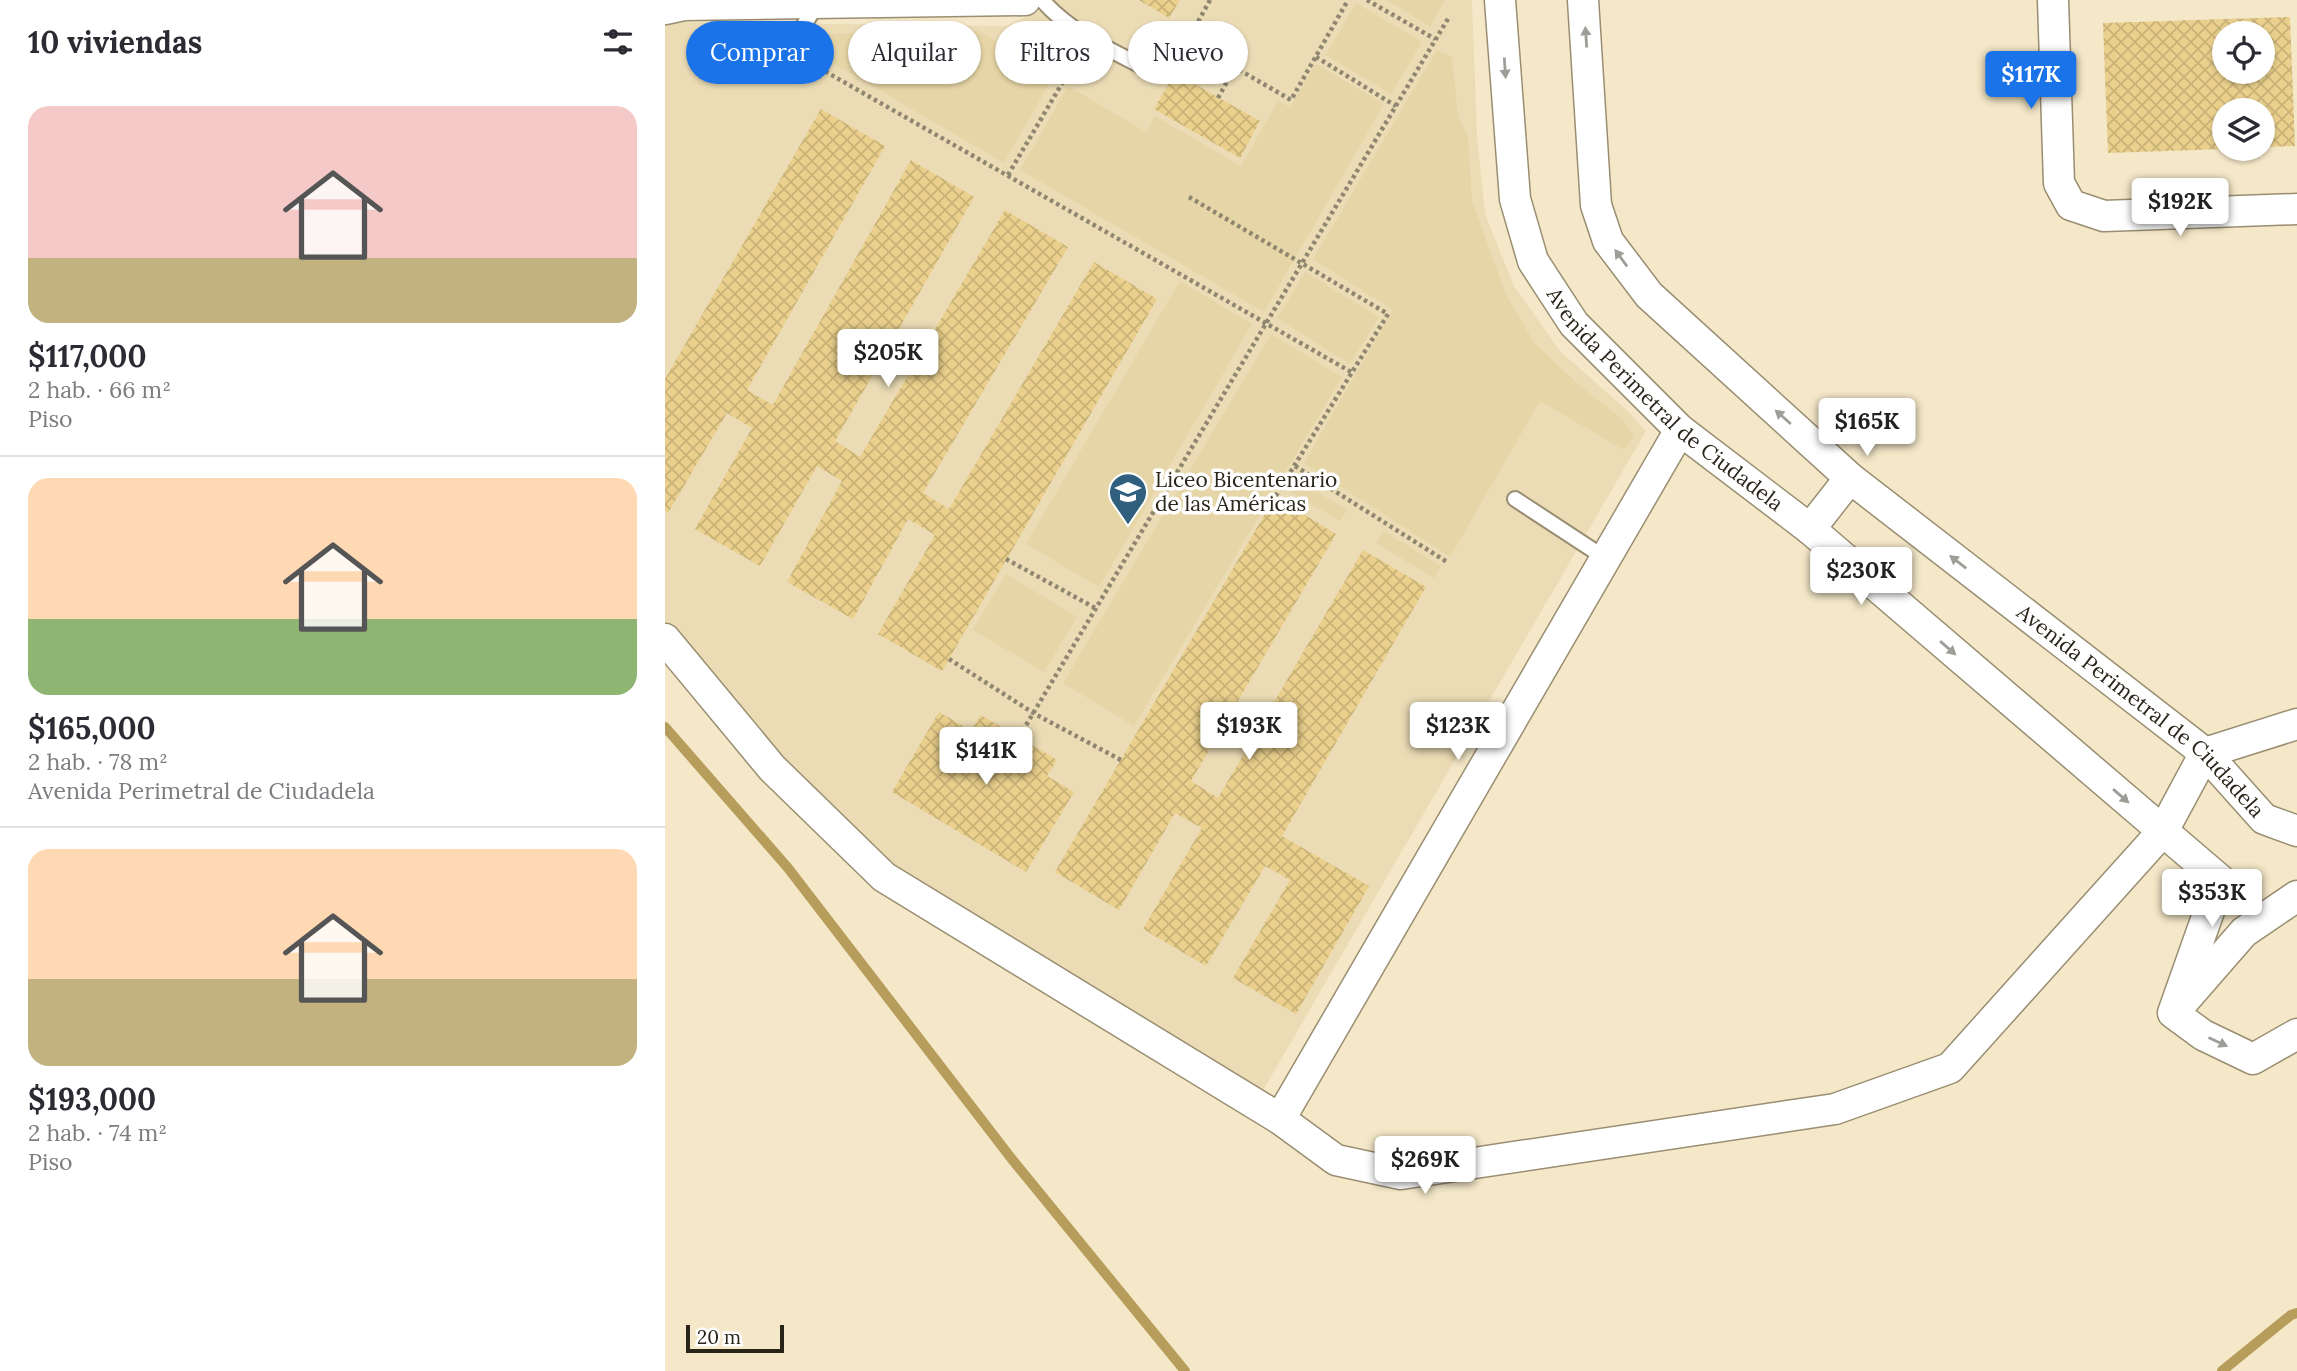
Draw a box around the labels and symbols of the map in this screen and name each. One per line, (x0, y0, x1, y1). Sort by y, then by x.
one-way arrow (1580, 26, 1591, 48)
pin: $117K (1982, 52, 2080, 111)
one-way arrow (1500, 57, 1511, 79)
pin: $192K (2131, 178, 2229, 238)
one-way arrow (1614, 249, 1628, 267)
street label: Avenida Perimetral de Ciudadela (1540, 281, 1789, 517)
pin: $205K (839, 330, 937, 389)
pin: $165K (1818, 398, 1916, 458)
one-way arrow (1774, 409, 1792, 425)
place label: Liceo Bicentenario de las Américas (1155, 466, 1337, 517)
school or university icon: Liceo Bicentenario de las Américas (1107, 471, 1149, 526)
pin: $230K (1812, 548, 1910, 607)
one-way arrow (1950, 554, 1968, 569)
street label: Avenida Perimetral de Ciudadela (2011, 598, 2270, 823)
one-way arrow (1940, 640, 1957, 655)
pin: $193K (1200, 702, 1298, 762)
pin: $123K (1409, 702, 1507, 762)
pin: $141K (937, 728, 1035, 787)
one-way arrow (2112, 788, 2130, 804)
pin: $353K (2163, 870, 2261, 929)
one-way arrow (2208, 1036, 2228, 1048)
pin: $269K (1376, 1136, 1474, 1196)
scale bar (686, 1322, 784, 1354)

